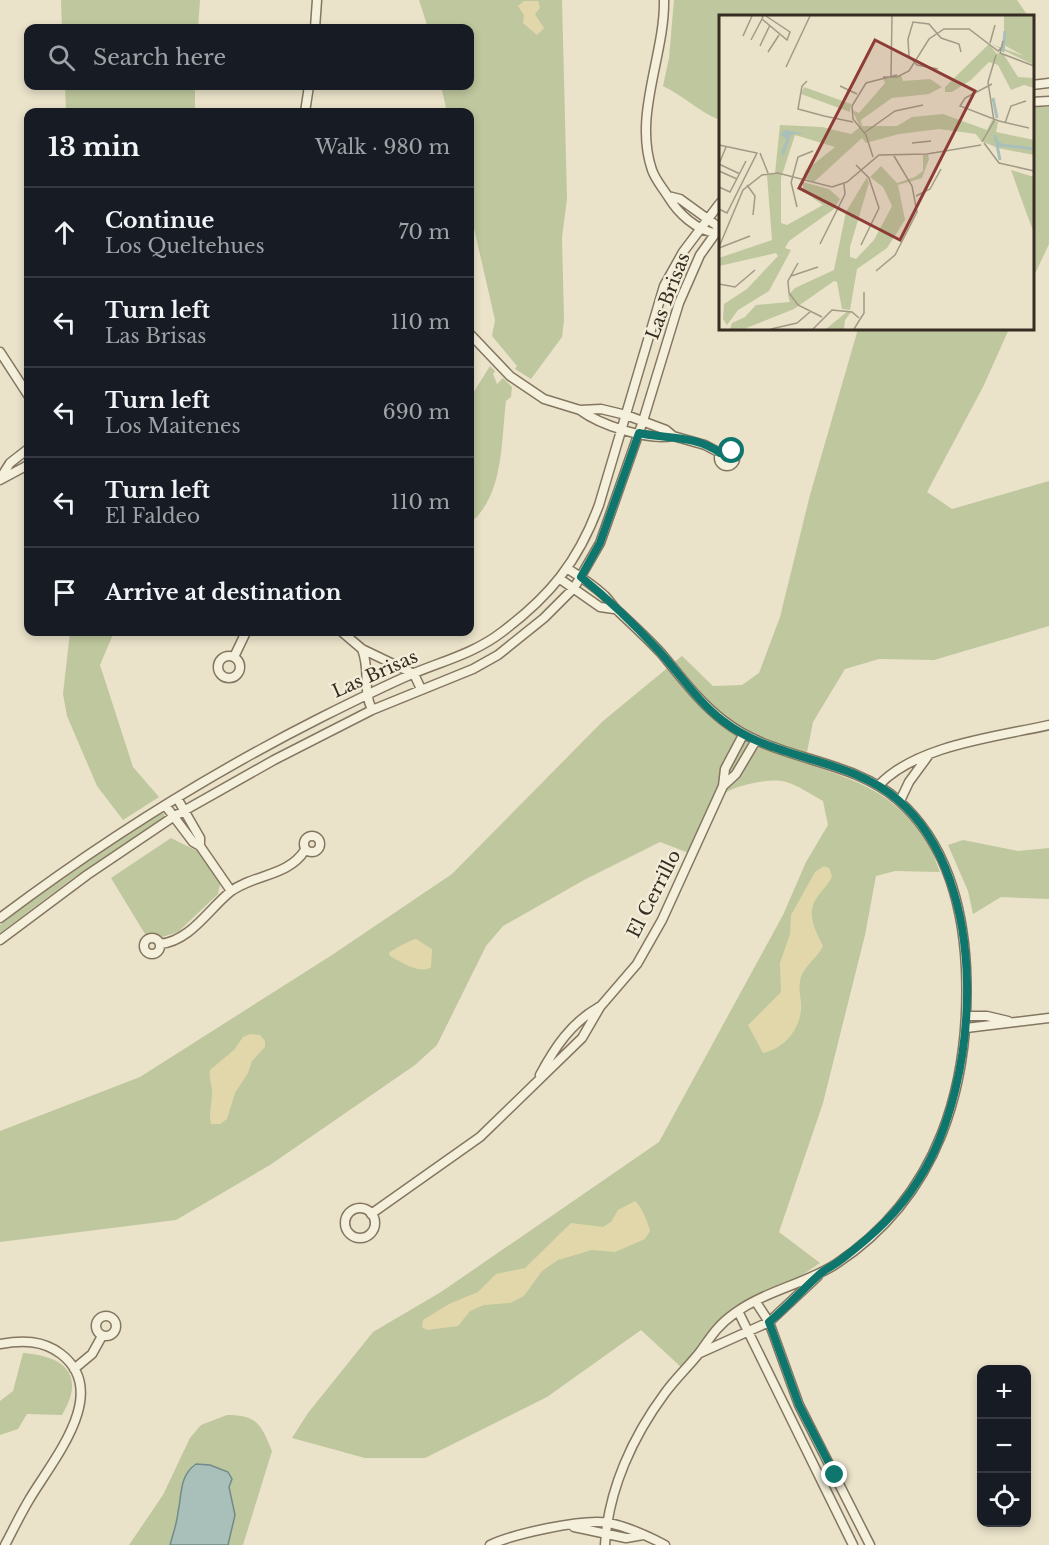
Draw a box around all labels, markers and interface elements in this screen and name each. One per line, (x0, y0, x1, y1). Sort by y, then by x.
inset map (719, 15, 1034, 330)
search box (24, 24, 474, 90)
icon: search (45, 41, 78, 74)
text: Search here (93, 44, 226, 71)
text: 13 min (48, 131, 140, 163)
text: Walk · 980 m (315, 135, 450, 159)
text: Continue (105, 207, 214, 234)
icon: ahead (48, 216, 81, 249)
text: 70 m (398, 220, 450, 244)
text: Los Queltehues (105, 234, 264, 258)
street label: Las Brisas (641, 249, 695, 343)
text: Turn left (105, 297, 210, 324)
icon: left (48, 306, 81, 339)
text: 110 m (391, 310, 450, 334)
text: Las Brisas (105, 324, 206, 348)
text: Turn left (105, 387, 210, 414)
icon: left (48, 396, 81, 429)
text: 690 m (383, 400, 450, 424)
text: Los Maitenes (105, 414, 240, 438)
route start (718, 437, 744, 463)
text: Turn left (105, 477, 210, 504)
icon: left (48, 486, 81, 519)
text: 110 m (391, 490, 450, 514)
text: El Faldeo (105, 504, 200, 528)
icon: arrive (48, 576, 81, 609)
text: Arrive at destination (105, 579, 342, 606)
street label: Las Brisas (329, 645, 421, 703)
street label: El Cerrillo (622, 846, 686, 942)
map controls (977, 1365, 1031, 1527)
button: + (977, 1365, 1031, 1419)
button: − (977, 1419, 1031, 1473)
route end (821, 1461, 847, 1487)
button: locate (977, 1473, 1031, 1527)

